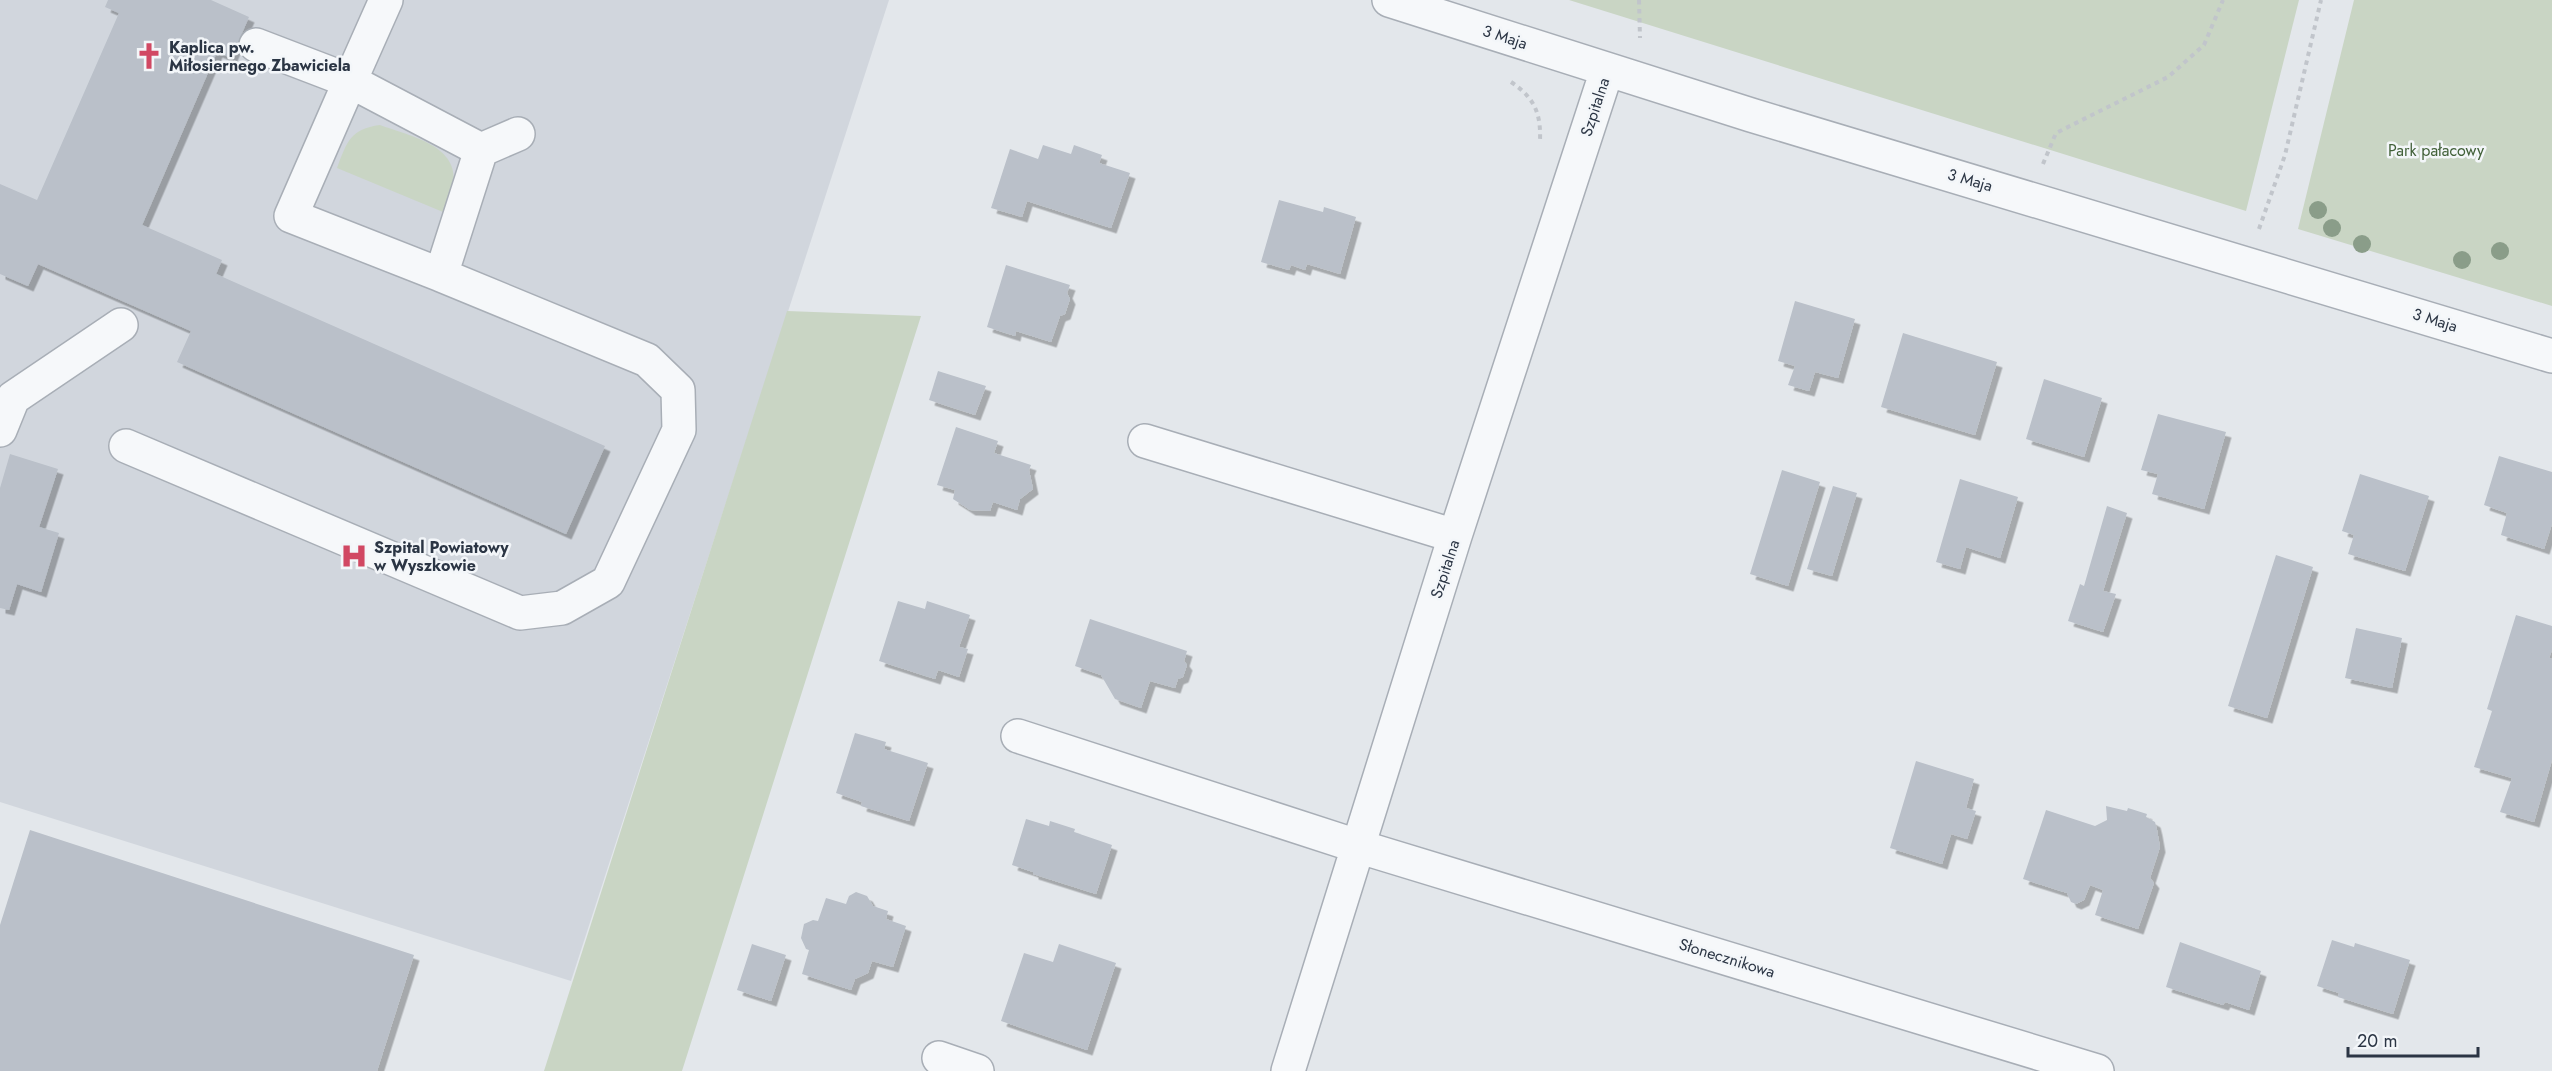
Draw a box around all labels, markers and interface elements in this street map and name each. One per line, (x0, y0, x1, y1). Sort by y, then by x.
street label: 3 Maja (1480, 19, 1530, 55)
place label: Kaplica pw. Miłosiernego Zbawiciela (169, 36, 351, 77)
church icon: Kaplica pw. Miłosiernego Zbawiciela (134, 41, 164, 71)
street label: Szpitalna (1575, 75, 1615, 139)
park label: Park pałacowy (2388, 139, 2485, 162)
street label: 3 Maja (1945, 163, 1995, 197)
street label: 3 Maja (2410, 302, 2460, 338)
place label: Szpital Powiatowy w Wyszkowie (373, 536, 509, 577)
street label: Szpitalna (1425, 537, 1465, 601)
hospital icon: Szpital Powiatowy w Wyszkowie (339, 541, 369, 571)
street label: Słonecznikowa (1676, 932, 1778, 984)
scale bar (2348, 1020, 2478, 1058)
text: 20 m (2357, 1028, 2397, 1054)

